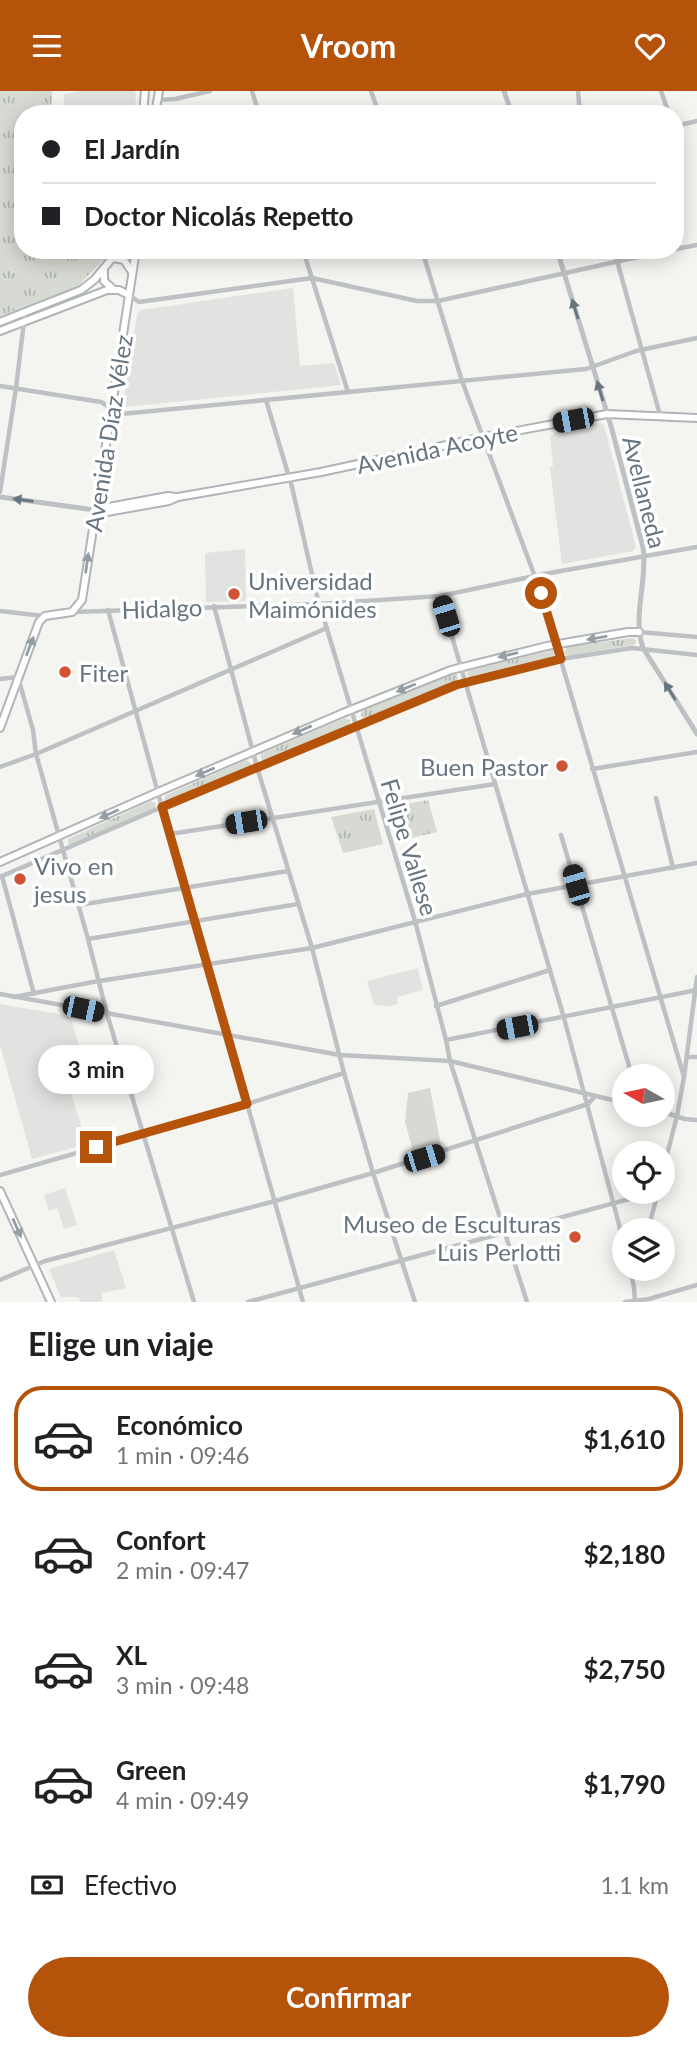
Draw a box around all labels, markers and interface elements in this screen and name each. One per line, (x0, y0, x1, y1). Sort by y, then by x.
text: Vroom (301, 26, 396, 65)
icon: menu (28, 27, 66, 65)
icon: heart (631, 27, 669, 65)
text: El Jardín (84, 133, 180, 165)
text: Doctor Nicolás Repetto (84, 200, 354, 232)
one-way arrow (570, 298, 580, 319)
street label: Avenida Díaz Vélez (78, 332, 138, 533)
one-way arrow (595, 380, 605, 401)
car (551, 406, 596, 434)
street label: Avenida Acoyte (354, 417, 520, 479)
street label: Avellaneda (617, 433, 673, 551)
one-way arrow (12, 494, 34, 505)
one-way arrow (82, 552, 93, 574)
place label: Universidad Maimónides (248, 566, 377, 623)
route start (525, 577, 557, 609)
marker: Universidad Maimónides (226, 586, 242, 602)
street label: Hidalgo (121, 592, 203, 624)
car (430, 593, 463, 639)
one-way arrow (586, 632, 608, 643)
one-way arrow (24, 635, 35, 656)
one-way arrow (497, 650, 519, 661)
place label: Fiter (79, 658, 129, 687)
marker: Fiter (57, 664, 73, 680)
one-way arrow (663, 682, 676, 701)
one-way arrow (396, 683, 417, 694)
one-way arrow (292, 725, 313, 736)
place label: Buen Pastor (420, 752, 548, 781)
marker: Buen Pastor (554, 758, 570, 774)
one-way arrow (195, 766, 216, 777)
street label: Felipe Vallese (375, 775, 445, 919)
one-way arrow (99, 808, 119, 820)
car (224, 808, 269, 836)
place label: Vivo en jesus (33, 851, 114, 908)
car (561, 862, 592, 908)
marker: Vivo en jesus (12, 871, 28, 887)
car (61, 994, 106, 1024)
car (495, 1013, 540, 1041)
callout: 3 min (38, 1045, 154, 1095)
text: 3 min (67, 1055, 125, 1083)
north arrow (612, 1064, 676, 1127)
map controls (612, 1064, 675, 1281)
route end (80, 1131, 112, 1163)
button: locate (612, 1141, 675, 1204)
car (401, 1142, 448, 1174)
place label: Museo de Esculturas Luis Perlotti (343, 1209, 561, 1266)
one-way arrow (11, 1218, 23, 1238)
button: layers (612, 1218, 675, 1281)
marker: Museo de Esculturas Luis Perlotti (567, 1229, 583, 1245)
text: Elige un viaje (28, 1324, 213, 1363)
icon: car (32, 1407, 95, 1470)
text: Económico (116, 1409, 243, 1441)
text: $1,610 (584, 1423, 665, 1455)
text: 1 min · 09:46 (116, 1441, 249, 1469)
icon: car (32, 1522, 95, 1585)
text: Confort (116, 1524, 206, 1556)
text: $2,180 (584, 1538, 665, 1570)
text: 2 min · 09:47 (116, 1556, 249, 1584)
icon: car (32, 1637, 95, 1700)
text: XL (116, 1639, 147, 1671)
text: $2,750 (584, 1653, 665, 1685)
text: 3 min · 09:48 (116, 1671, 249, 1699)
icon: car (32, 1752, 95, 1815)
text: Green (116, 1754, 186, 1786)
text: $1,790 (584, 1768, 665, 1800)
text: 4 min · 09:49 (116, 1786, 249, 1814)
icon: cash (28, 1866, 66, 1904)
text: Efectivo (84, 1869, 177, 1901)
text: 1.1 km (600, 1871, 669, 1899)
button: Confirmar (28, 1957, 669, 2037)

